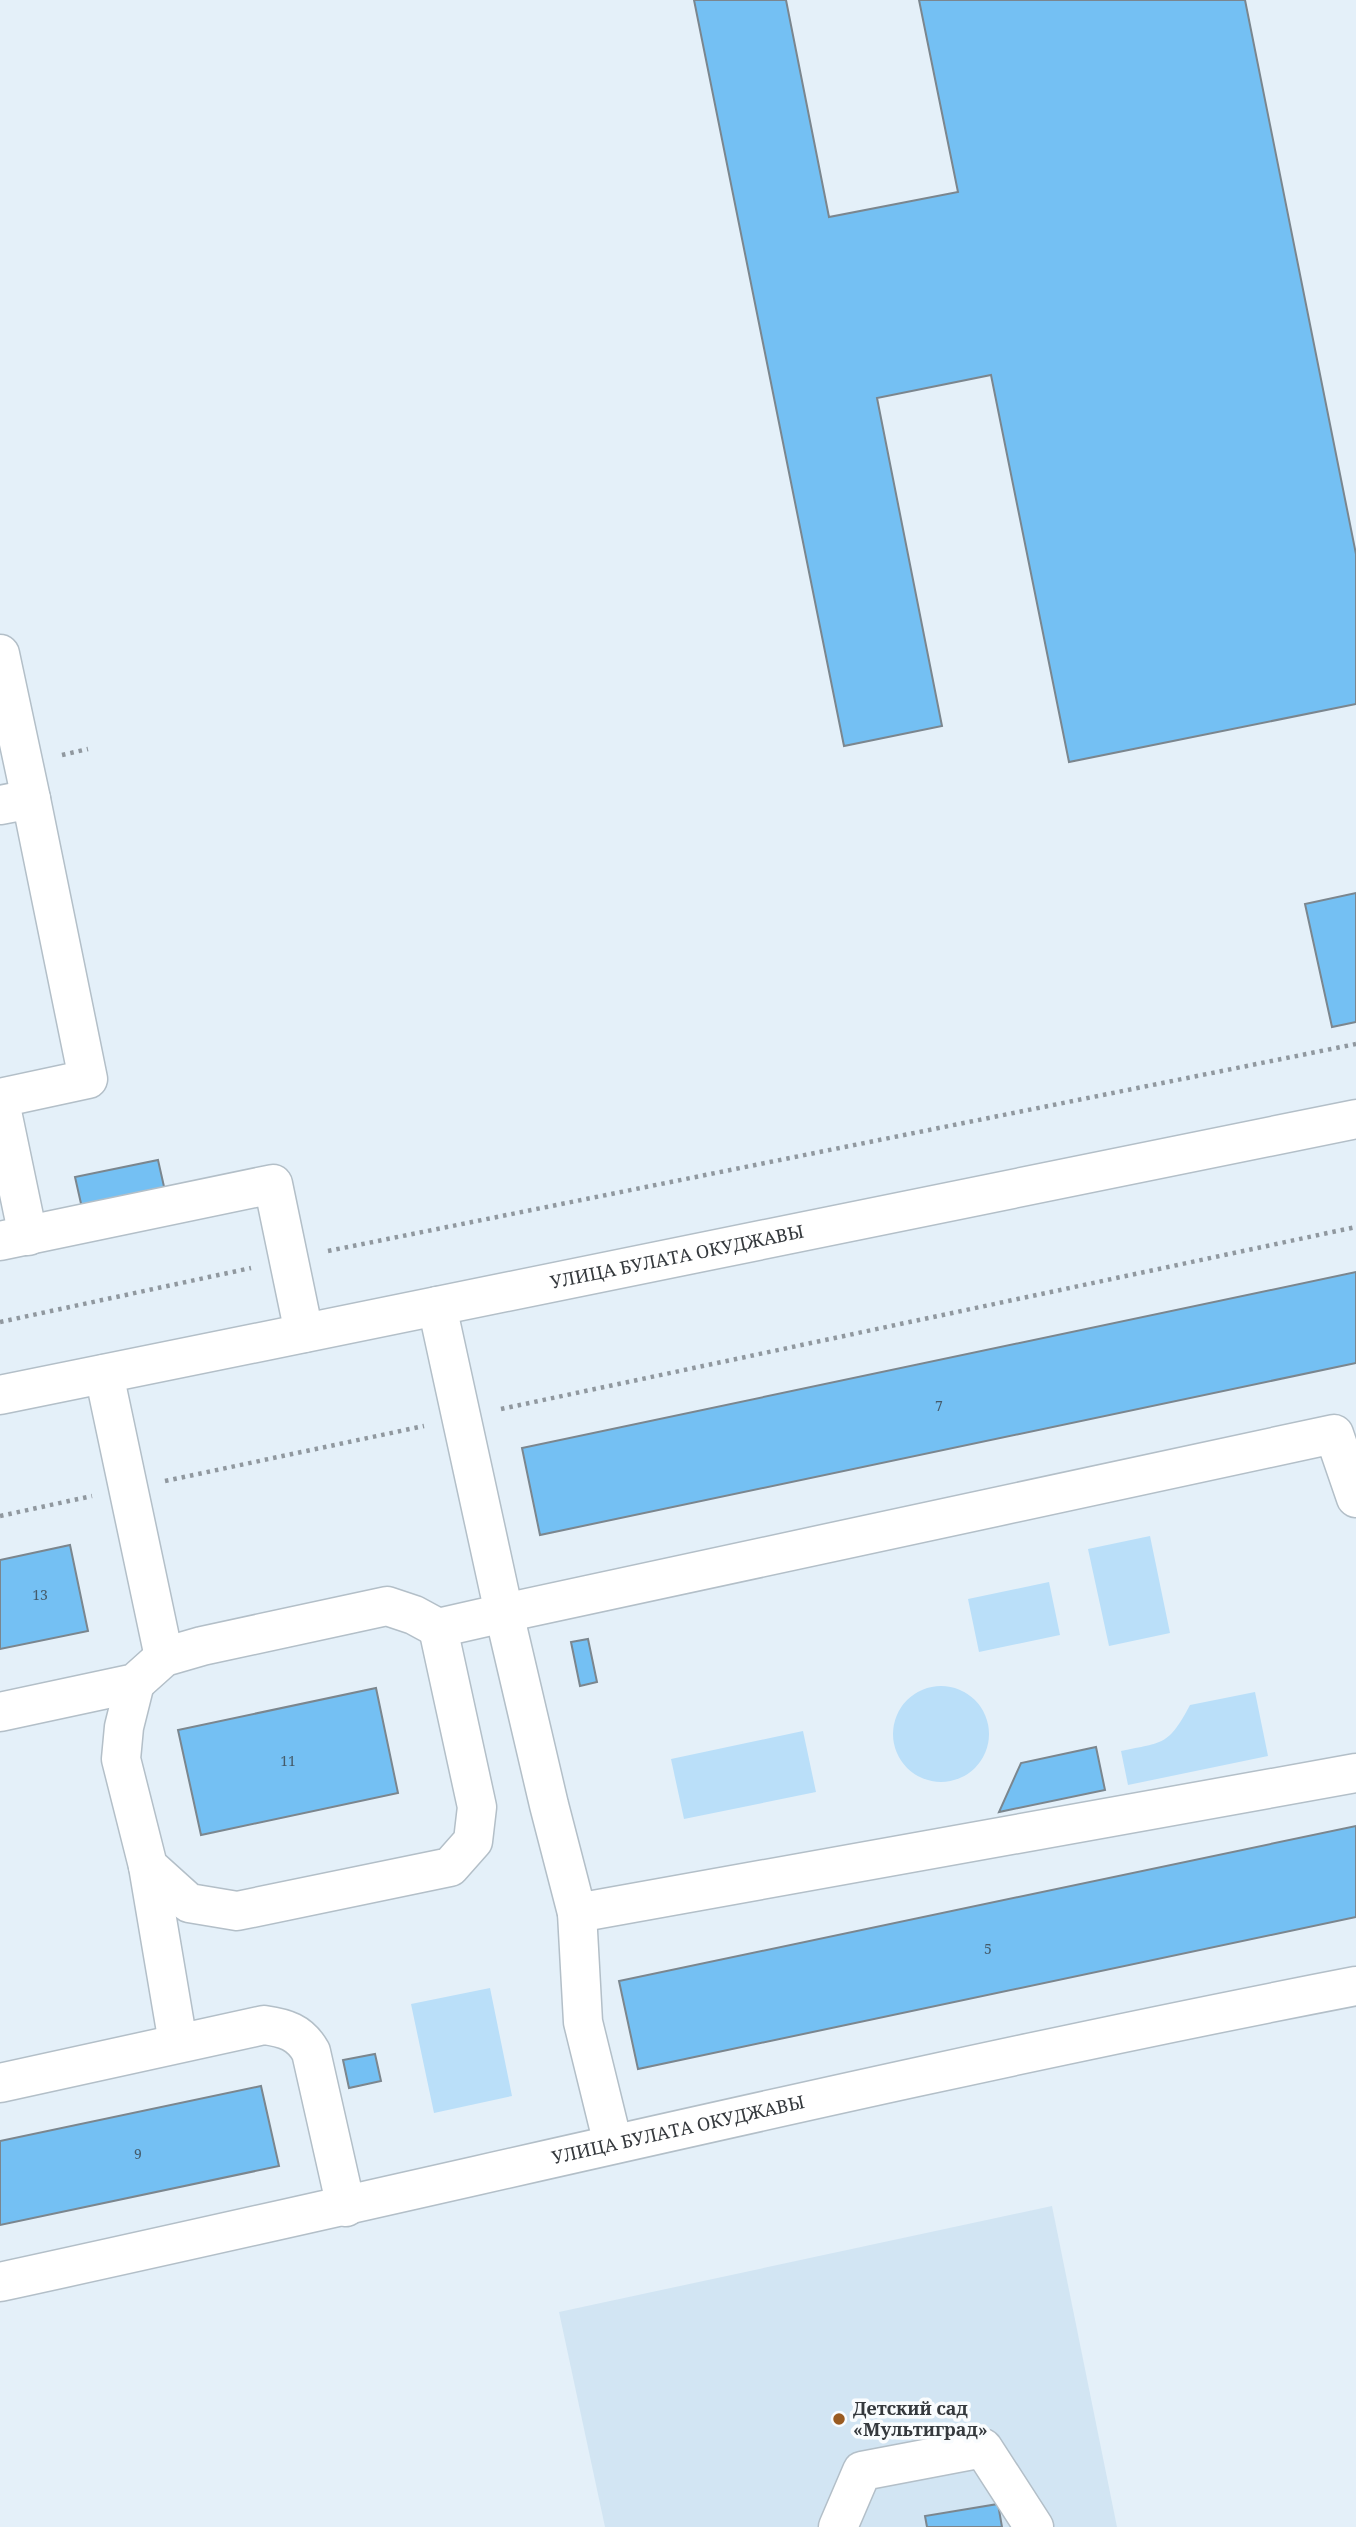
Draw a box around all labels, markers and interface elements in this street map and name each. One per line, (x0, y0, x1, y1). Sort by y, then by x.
street label: УЛИЦА БУЛАТА ОКУДЖАВЫ (548, 1219, 806, 1294)
house number: 7 (935, 1396, 943, 1415)
house number: 13 (32, 1585, 48, 1604)
house number: 11 (280, 1751, 296, 1770)
house number: 5 (984, 1939, 992, 1958)
street label: УЛИЦА БУЛАТА ОКУДЖАВЫ (549, 2089, 807, 2169)
house number: 9 (134, 2144, 142, 2163)
place label: Детский сад «Мультиград» (853, 2396, 988, 2441)
marker: Детский сад «Мультиград» (831, 2411, 847, 2427)

